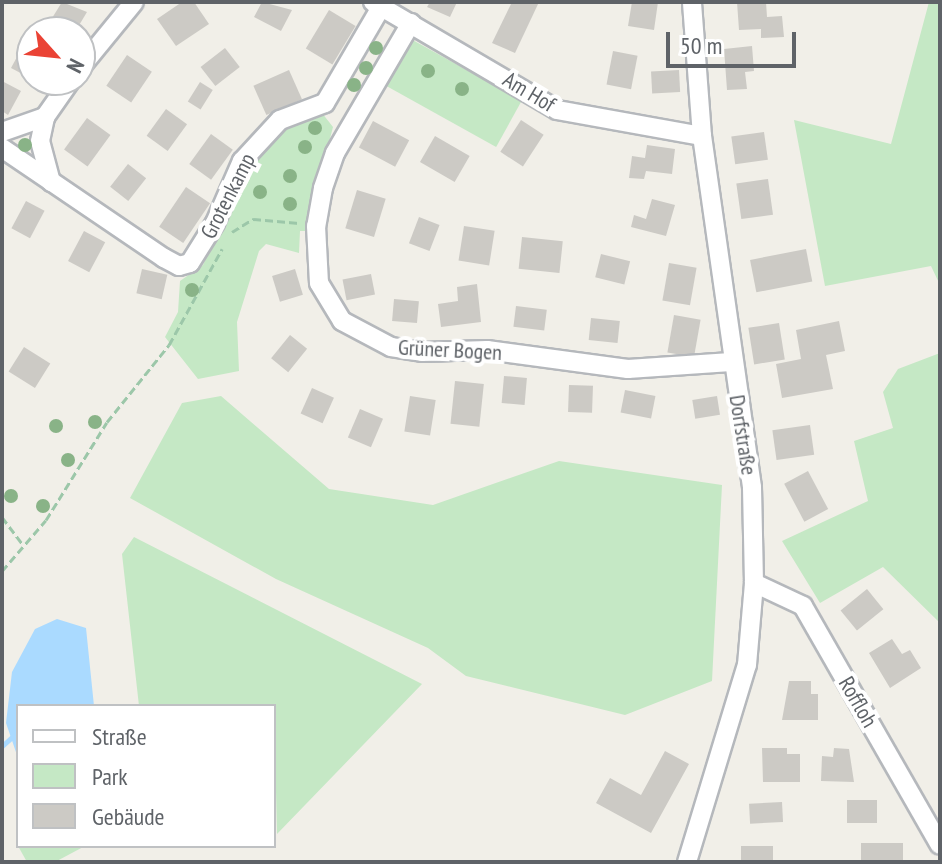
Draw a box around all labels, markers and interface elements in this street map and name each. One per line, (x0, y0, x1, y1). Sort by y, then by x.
north arrow (16, 16, 96, 96)
scale bar (670, 16, 800, 66)
text: 50 m (680, 30, 722, 61)
text: N (60, 54, 91, 78)
street label: Am Hof (498, 66, 560, 118)
street label: Grotenkamp (195, 149, 261, 243)
street label: Grüner Bogen (397, 334, 503, 366)
street label: Dorfstraße (724, 393, 762, 477)
street label: Roffloh (833, 672, 883, 732)
legend (16, 704, 276, 848)
text: Straße (92, 721, 147, 752)
text: Park (92, 761, 128, 792)
text: Gebäude (92, 801, 164, 832)

